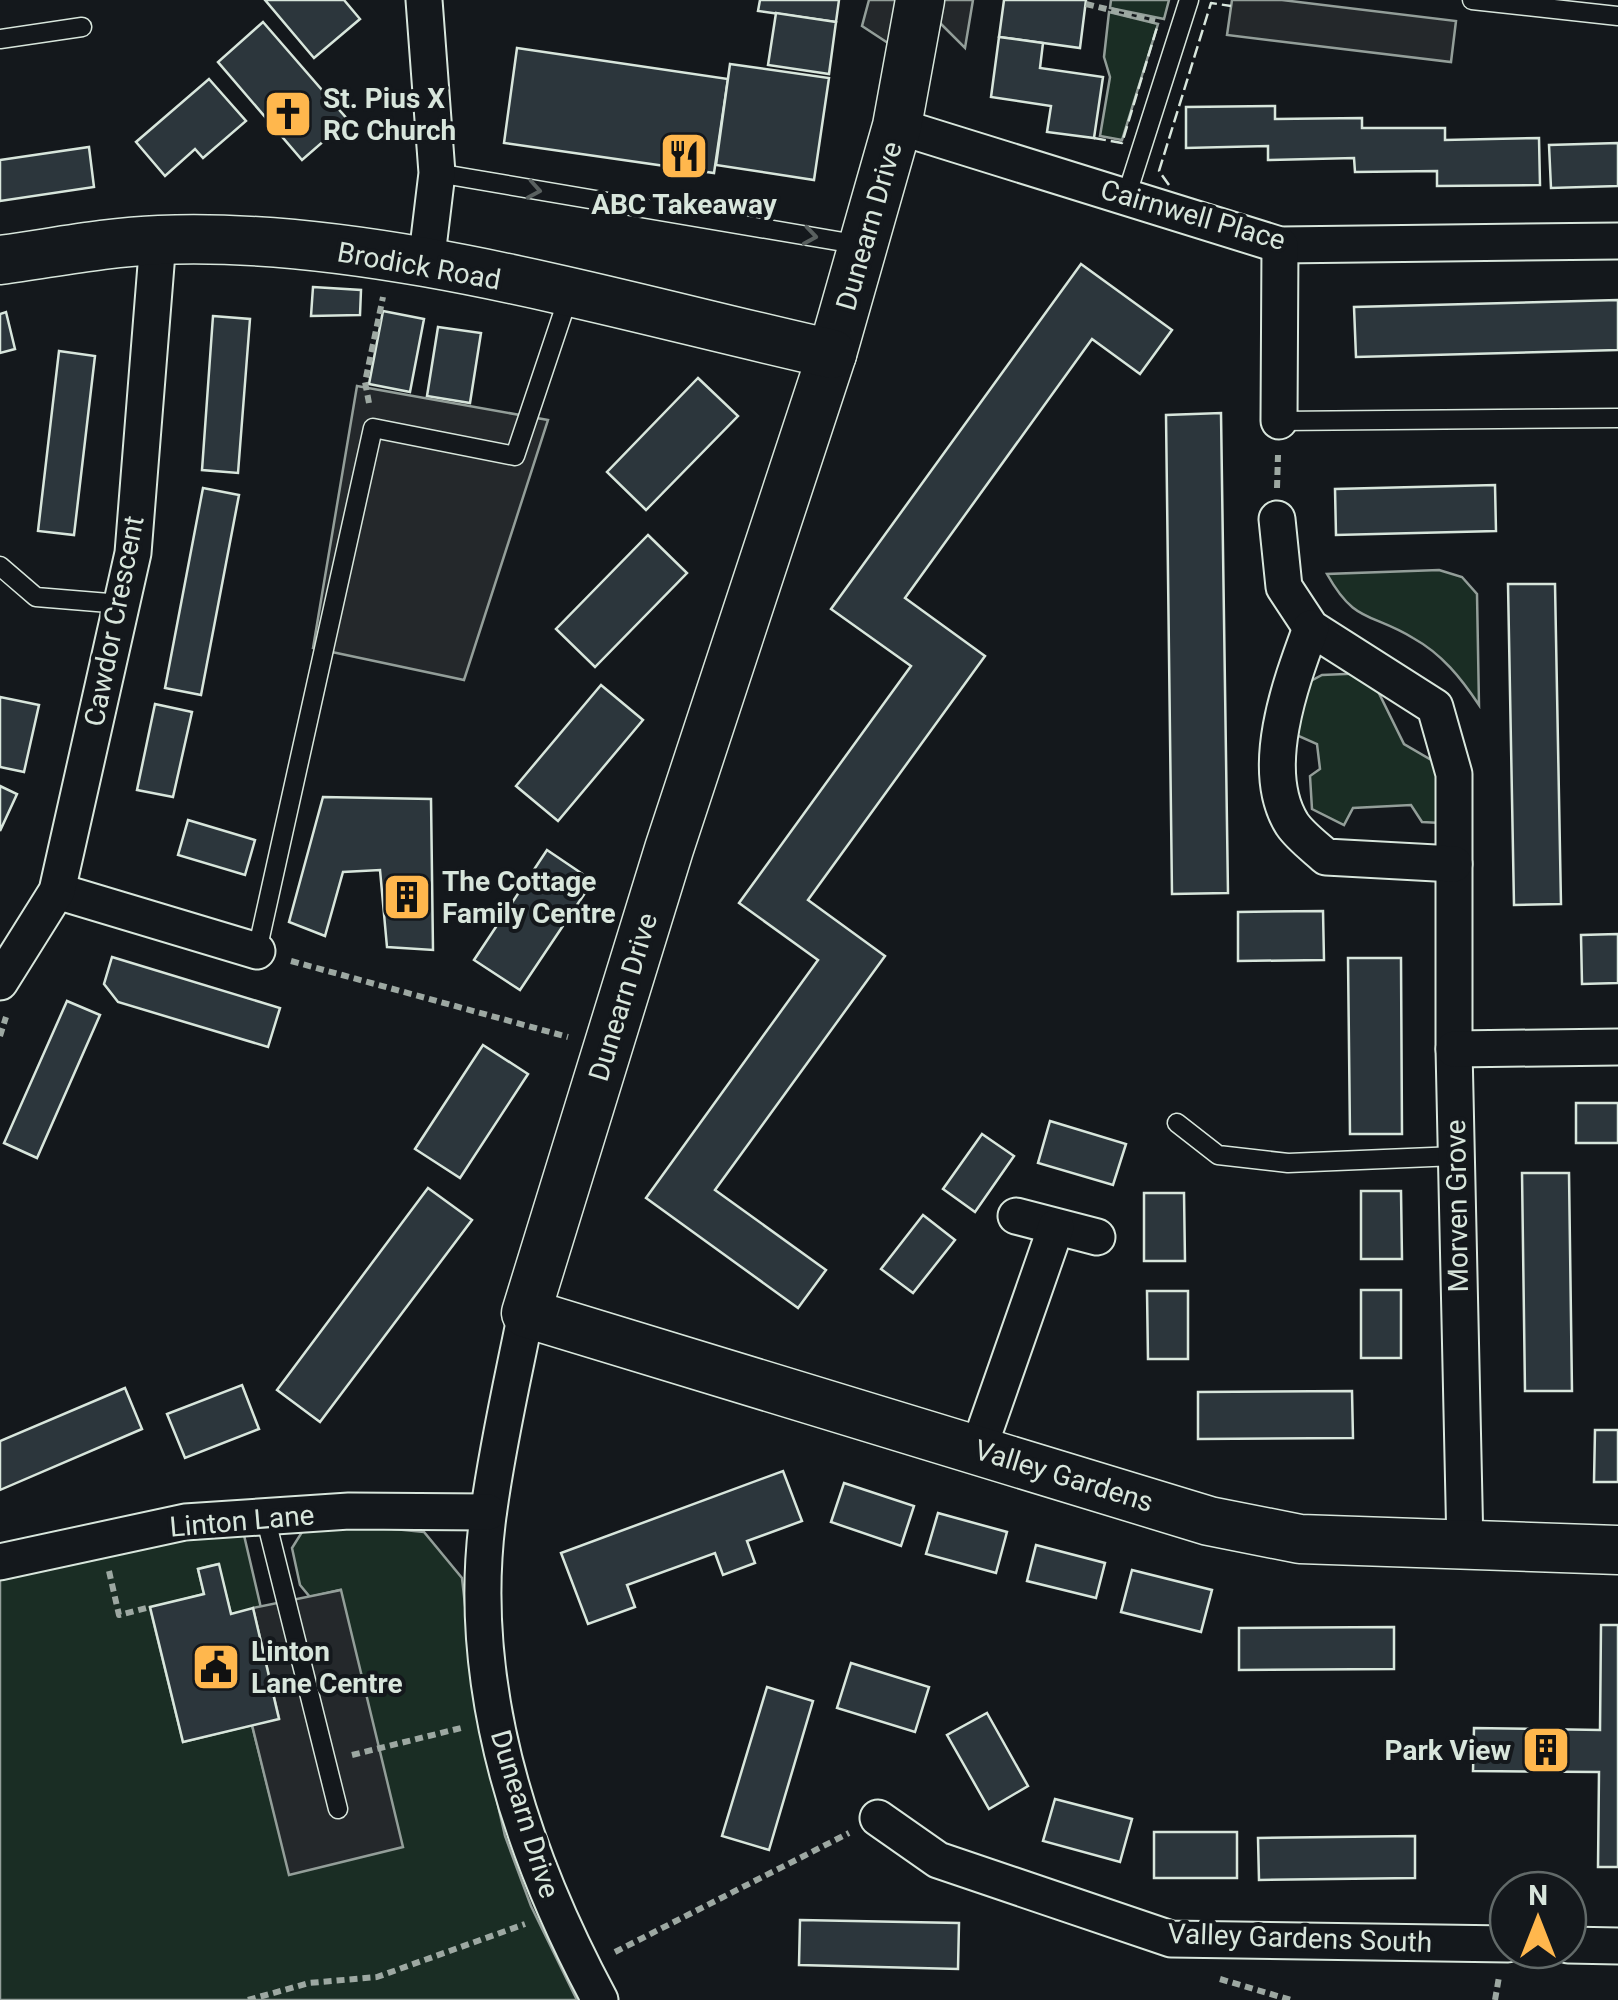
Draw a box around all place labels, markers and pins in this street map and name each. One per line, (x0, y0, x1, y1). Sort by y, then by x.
place label: St. Pius X RC Church (323, 82, 456, 147)
church icon: St. Pius X RC Church (262, 88, 314, 140)
restaurant icon: ABC Takeaway (658, 130, 710, 182)
place label: ABC Takeaway (591, 188, 778, 221)
place label: The Cottage Family Centre (442, 865, 616, 930)
building icon: The Cottage Family Centre (381, 871, 433, 923)
place label: Linton Lane Centre (251, 1635, 403, 1700)
public building icon: Linton Lane Centre (190, 1641, 242, 1693)
building icon: Park View (1520, 1724, 1572, 1776)
place label: Park View (1385, 1734, 1511, 1767)

